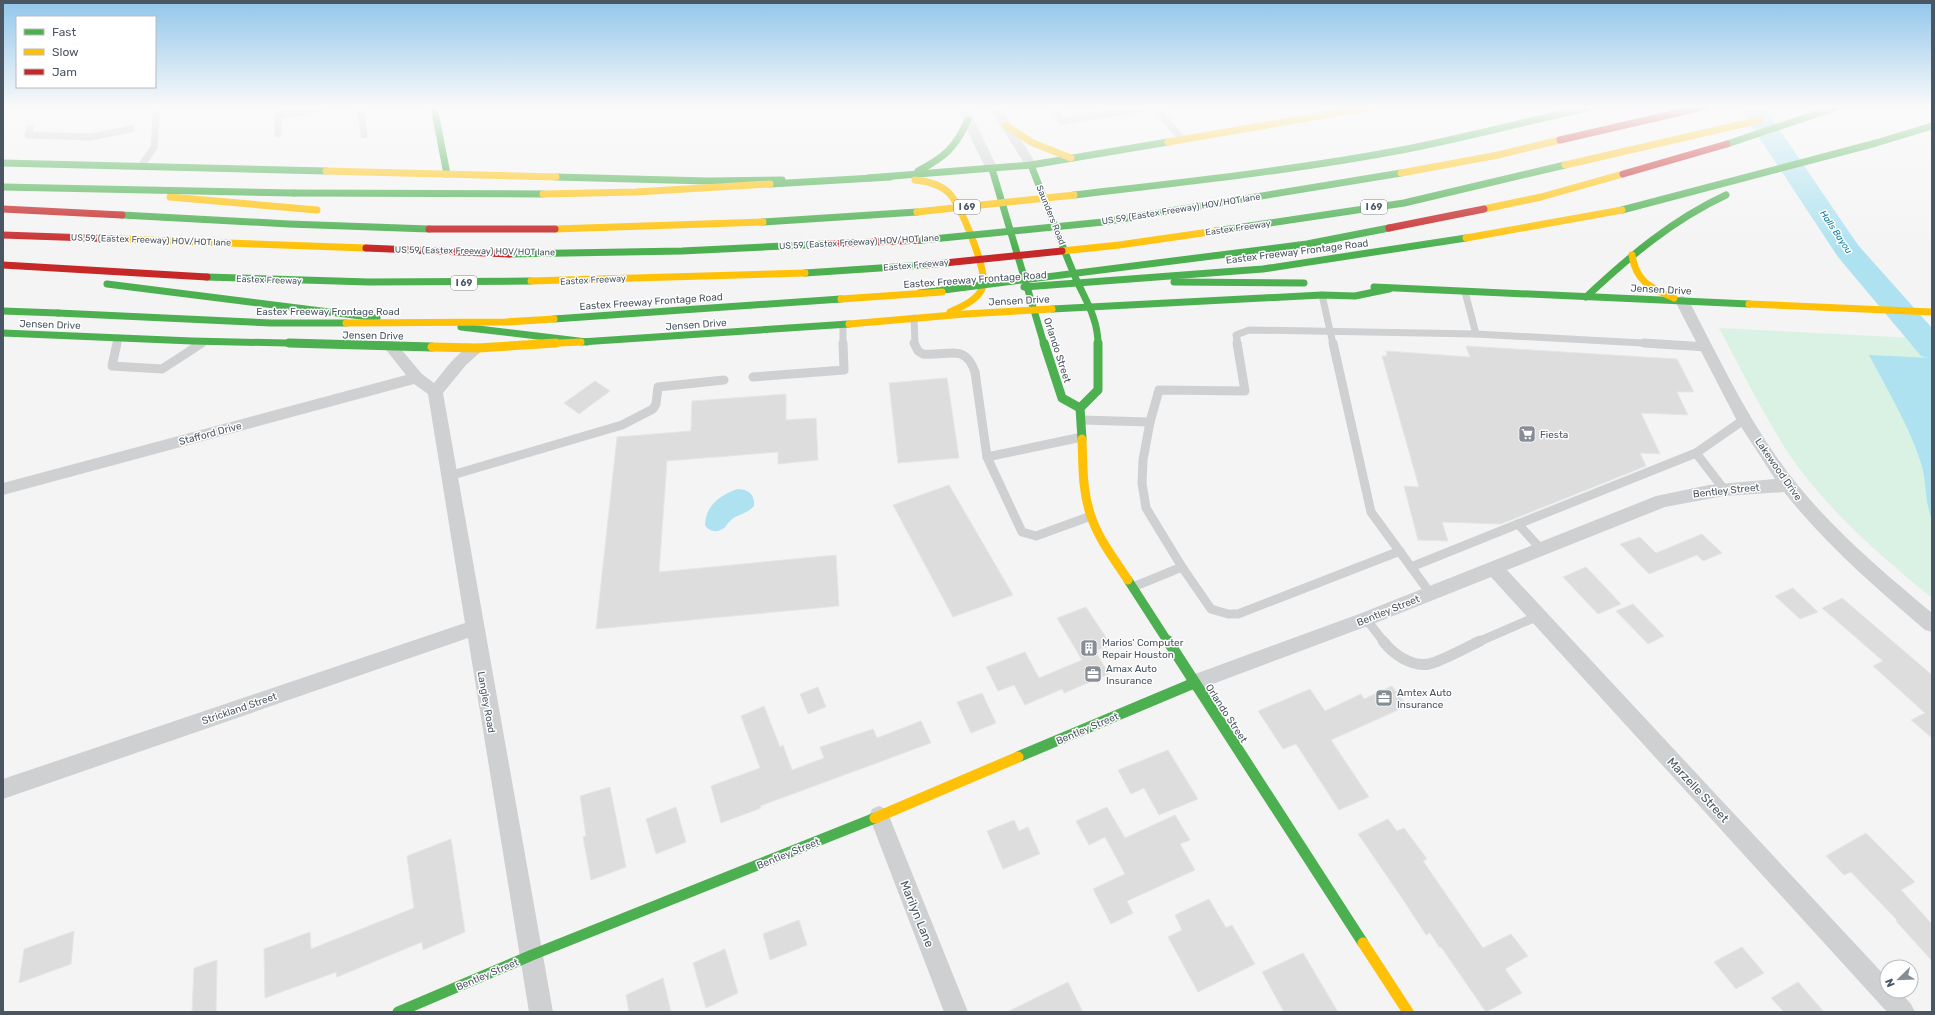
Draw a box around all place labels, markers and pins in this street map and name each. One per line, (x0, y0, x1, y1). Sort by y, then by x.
supermarket icon: Fiesta (1517, 424, 1537, 444)
place label: Fiesta (1540, 429, 1568, 441)
place label: Marios' Computer Repair Houston (1102, 637, 1184, 661)
building icon: Marios' Computer Repair Houston (1079, 638, 1099, 658)
place label: Amax Auto Insurance (1106, 663, 1157, 687)
office icon: Amax Auto Insurance (1083, 664, 1103, 684)
place label: Amtex Auto Insurance (1397, 687, 1452, 711)
office icon: Amtex Auto Insurance (1374, 688, 1394, 708)

